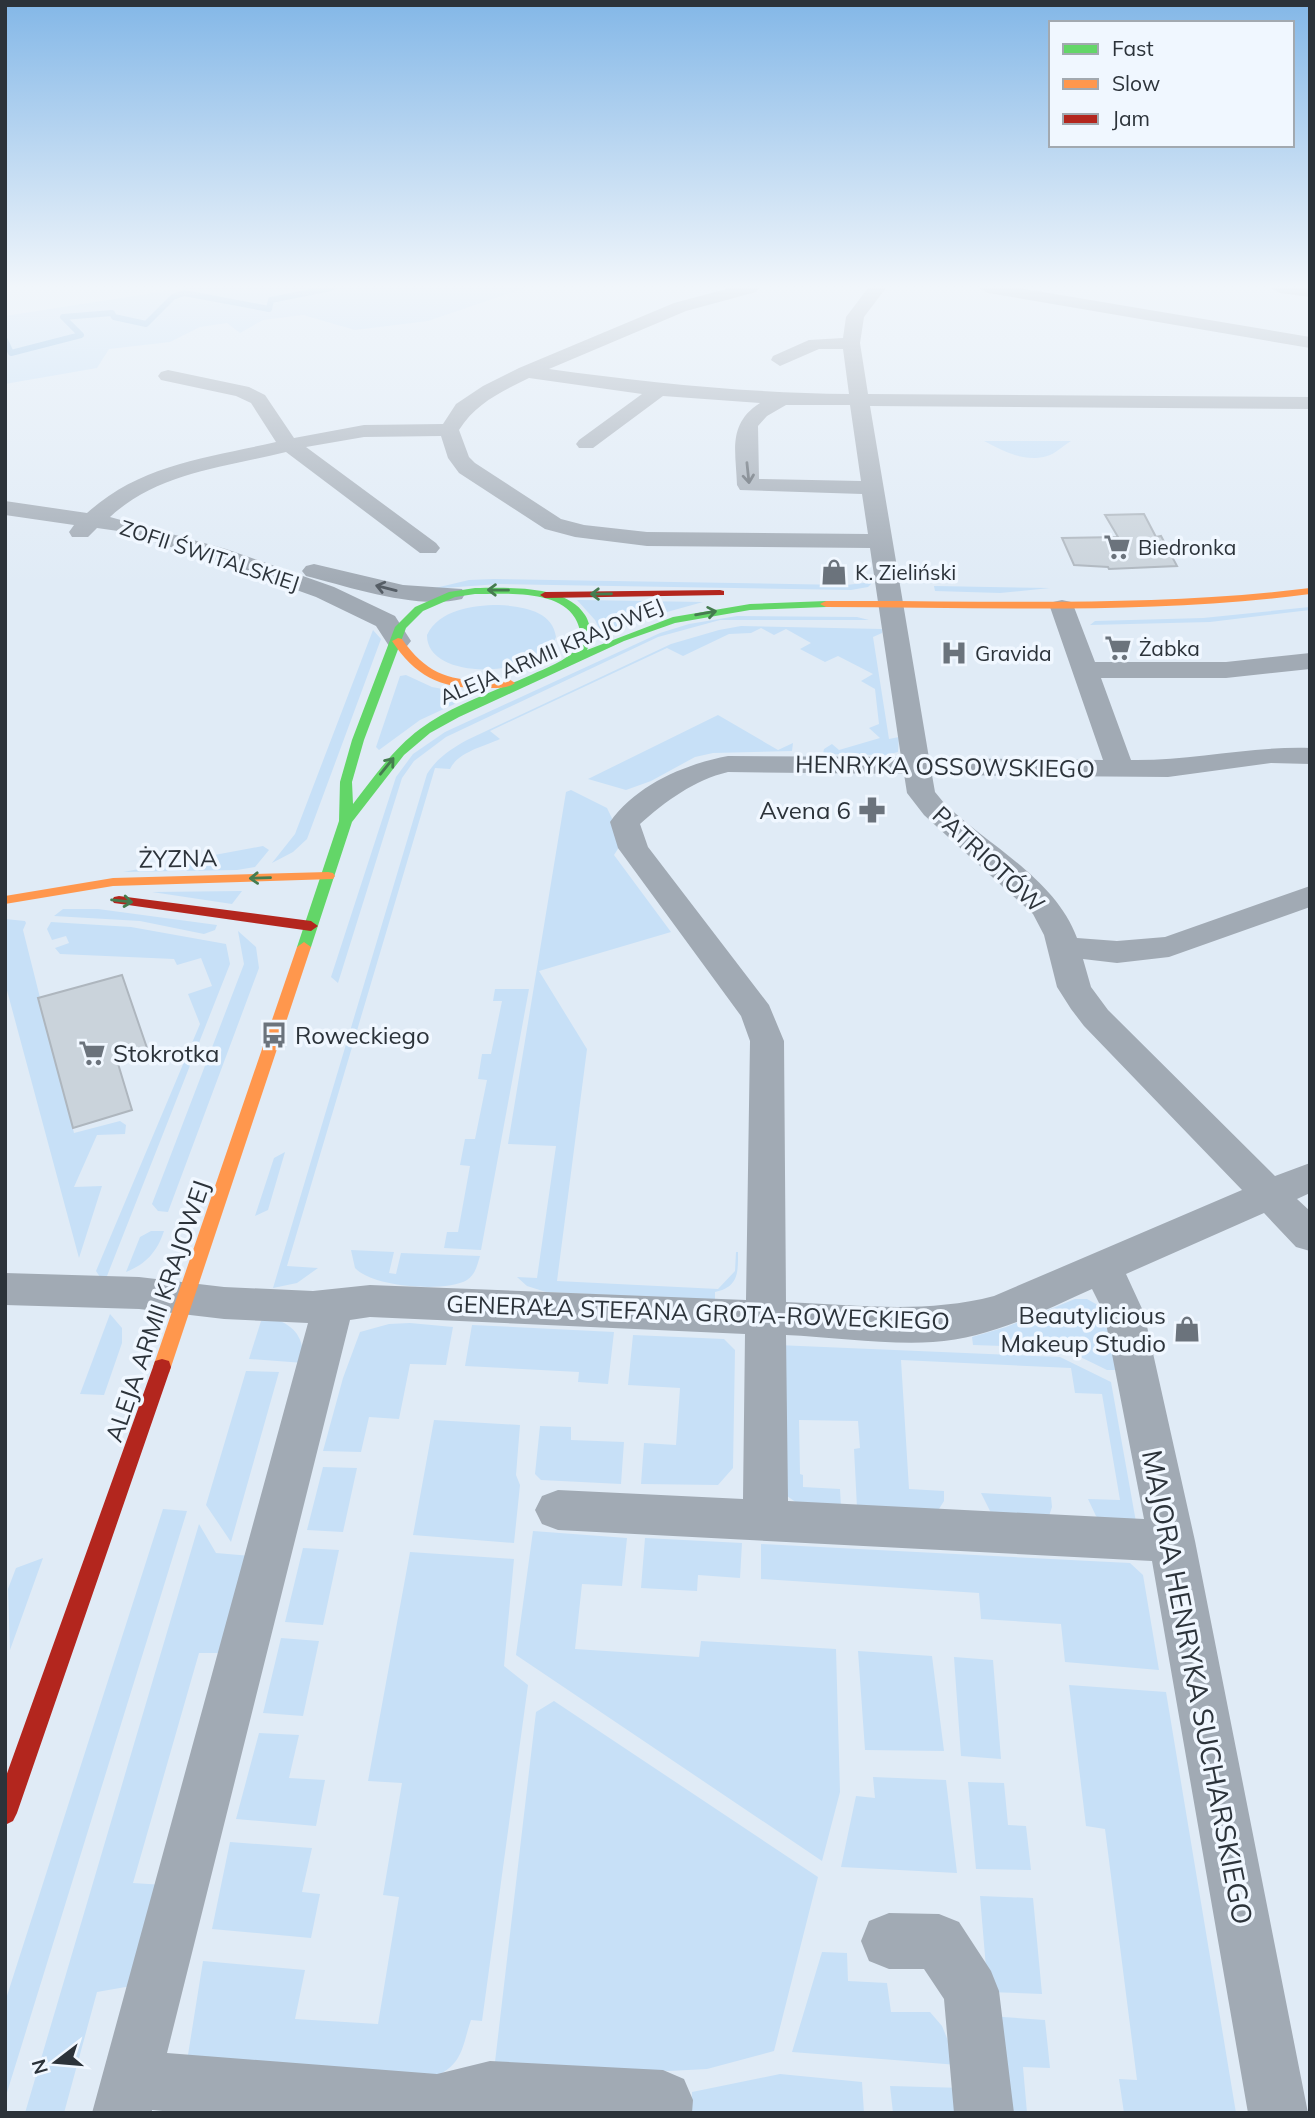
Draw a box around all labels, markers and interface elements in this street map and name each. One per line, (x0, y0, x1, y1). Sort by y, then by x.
legend (1049, 21, 1294, 147)
text: Fast (1112, 35, 1154, 61)
text: Slow (1112, 70, 1160, 96)
text: Jam (1112, 105, 1150, 131)
one-way arrow (742, 461, 755, 484)
street label: ZOFII ŚWITALSKIEJ (117, 514, 303, 596)
supermarket icon: Biedronka (1102, 532, 1132, 562)
place label: Biedronka (1138, 534, 1236, 560)
shop icon: K. Zieliński (819, 557, 849, 587)
place label: K. Zieliński (855, 559, 956, 585)
one-way arrow (375, 581, 397, 594)
one-way arrow (487, 583, 510, 597)
one-way arrow (590, 587, 613, 601)
street label: ALEJA ARMII KRAJOWEJ (435, 592, 667, 710)
one-way arrow (694, 606, 717, 619)
supermarket icon: Żabka (1103, 633, 1133, 663)
place label: Żabka (1139, 635, 1200, 661)
hospital icon: Gravida (939, 638, 969, 668)
place label: Gravida (975, 640, 1052, 666)
street label: HENRYKA OSSOWSKIEGO (795, 748, 1095, 784)
one-way arrow (379, 758, 395, 776)
place label: Avena 6 (759, 795, 851, 825)
pharmacy icon: Avena 6 (857, 795, 887, 825)
street label: PATRIOTÓW (927, 799, 1051, 919)
street label: ŻYZNA (138, 842, 218, 874)
one-way arrow (249, 872, 272, 885)
one-way arrow (111, 894, 133, 907)
bus stop icon: Roweckiego (259, 1020, 289, 1050)
place label: Roweckiego (295, 1020, 430, 1050)
supermarket icon: Stokrotka (77, 1038, 107, 1068)
place label: Stokrotka (113, 1038, 219, 1068)
street label: ALEJA ARMII KRAJOWEJ (98, 1176, 216, 1446)
street label: GENERAŁA STEFANA GROTA-ROWECKIEGO (446, 1288, 950, 1336)
place label: Beautylicious Makeup Studio (1000, 1300, 1166, 1358)
shop icon: Beautylicious Makeup Studio (1172, 1314, 1202, 1344)
street label: MAJORA HENRYKA SUCHARSKIEGO (1135, 1447, 1261, 1927)
north arrow (21, 2027, 91, 2097)
text: N (26, 2056, 53, 2077)

